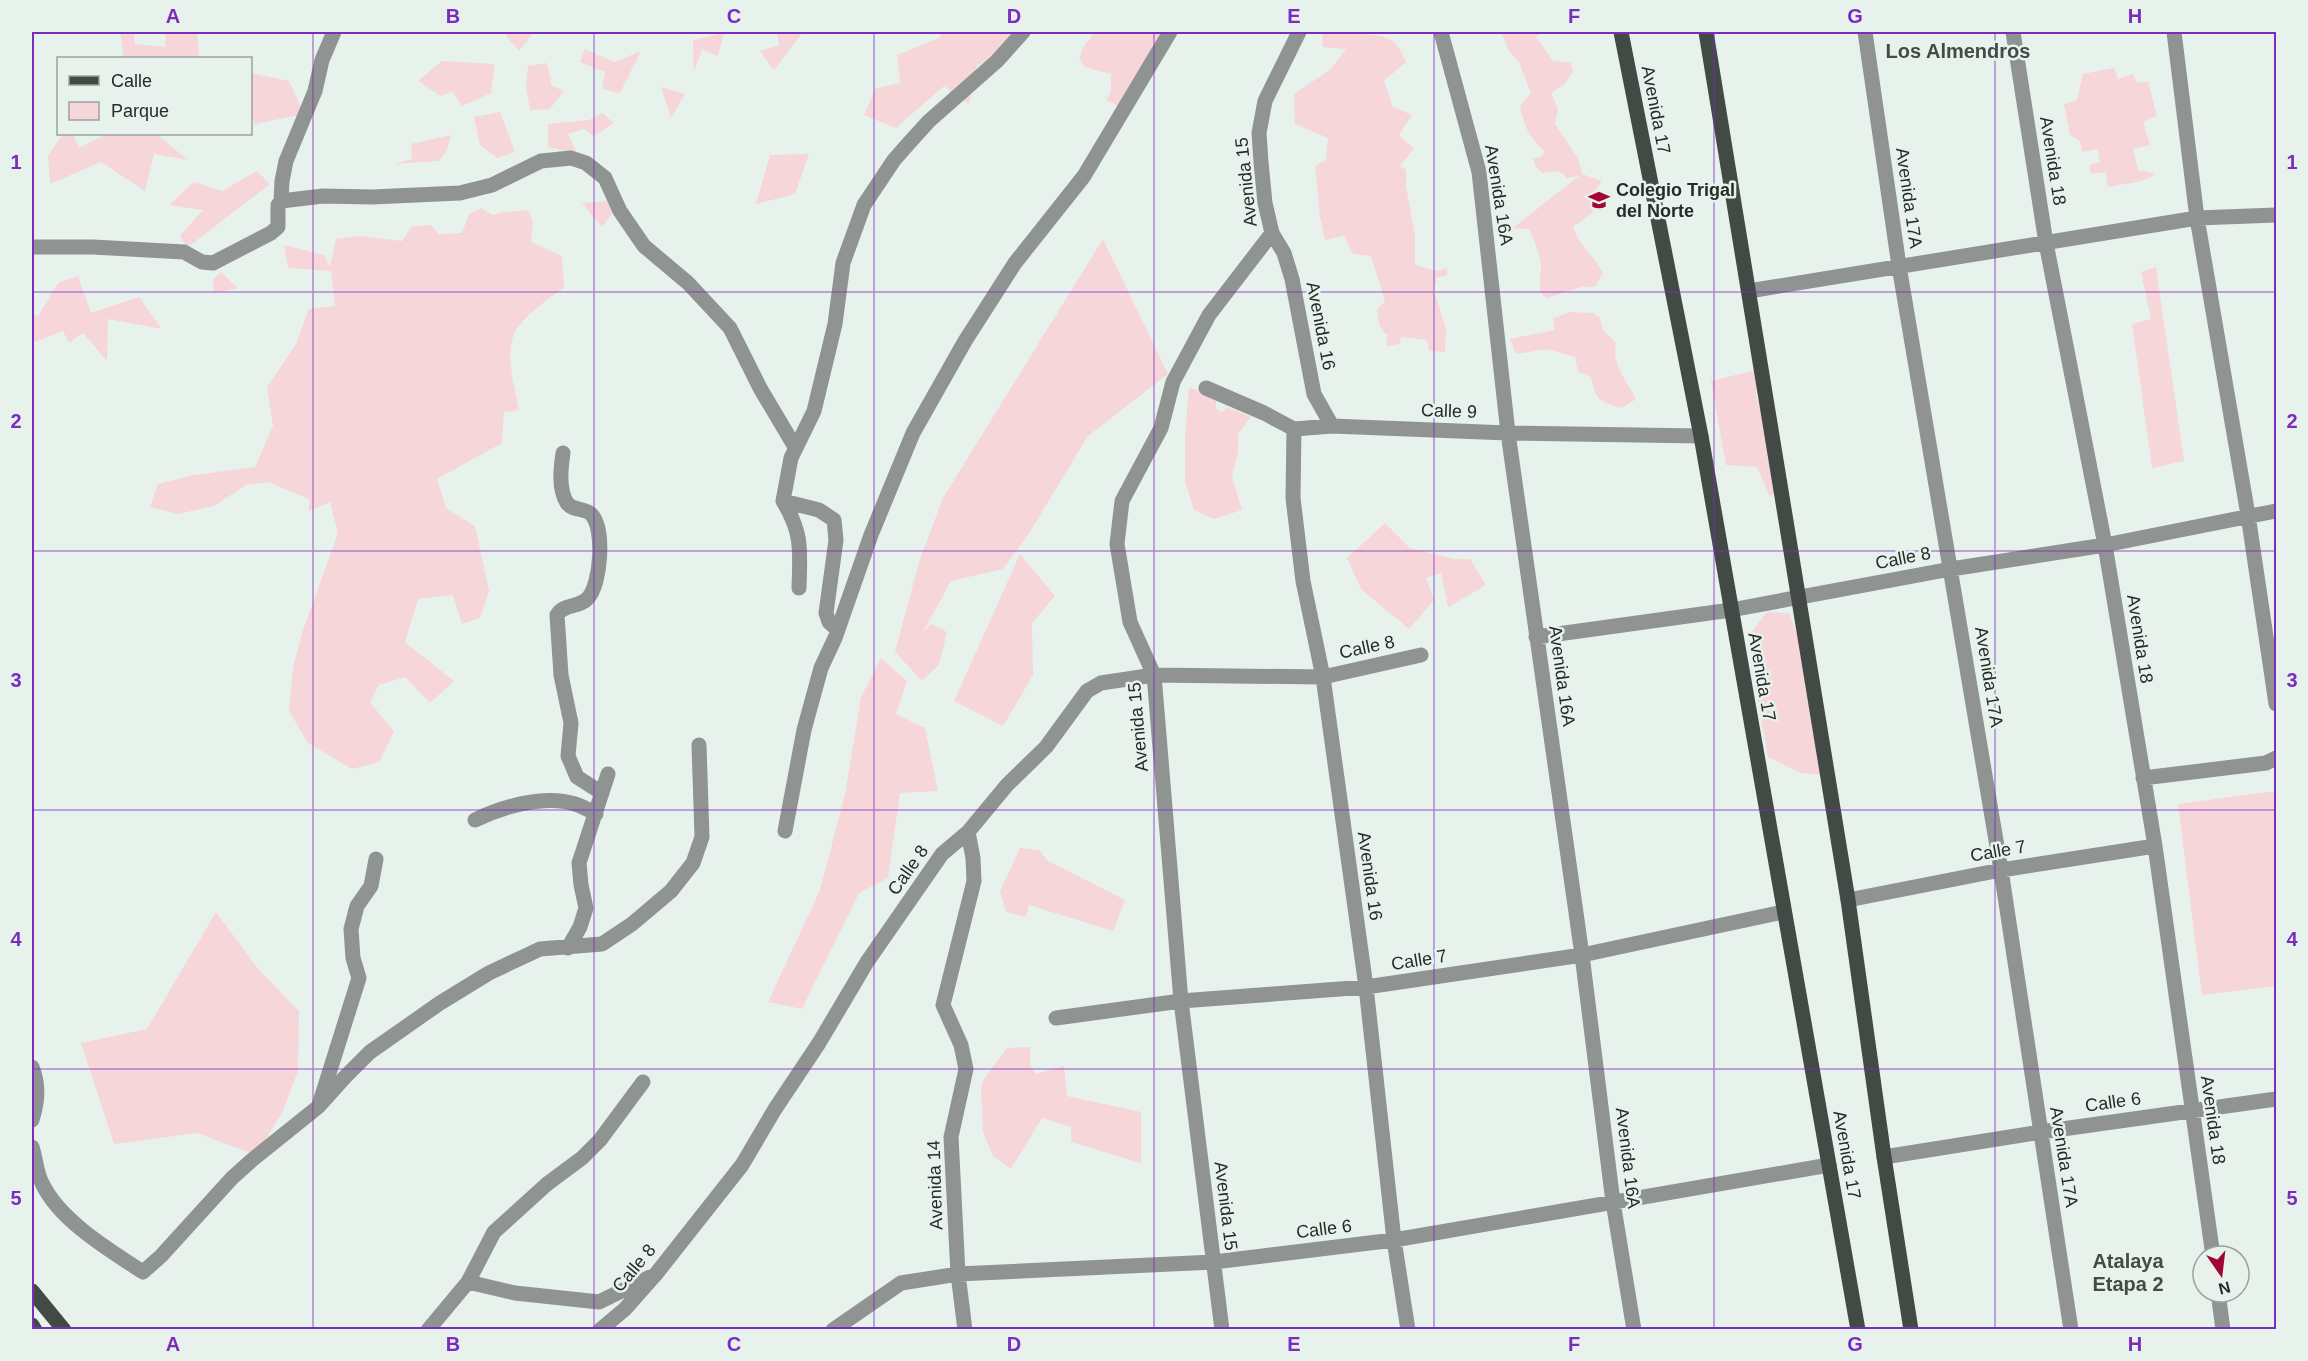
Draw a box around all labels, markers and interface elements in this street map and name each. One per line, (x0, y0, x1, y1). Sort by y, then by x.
text: A (166, 5, 180, 27)
text: B (446, 5, 460, 27)
text: C (727, 5, 741, 27)
text: D (1007, 5, 1021, 27)
text: E (1287, 5, 1301, 27)
text: F (1568, 5, 1580, 27)
text: G (1847, 5, 1863, 27)
text: H (2128, 5, 2142, 27)
district label: Los Almendros (1886, 40, 2030, 62)
legend (57, 57, 252, 135)
street label: Avenida 17 (1638, 64, 1674, 156)
text: Calle (111, 71, 152, 91)
text: Parque (111, 101, 169, 121)
street label: Avenida 18 (2036, 115, 2070, 207)
street label: Avenida 15 (1231, 136, 1261, 228)
street label: Avenida 16A (1481, 143, 1517, 247)
street label: Avenida 17A (1892, 146, 1926, 250)
text: 1 (10, 151, 22, 173)
text: 1 (2286, 151, 2298, 173)
place label: Colegio Trigal del Norte (1616, 180, 1735, 221)
school or university icon: Colegio Trigal del Norte (1587, 188, 1611, 212)
street label: Avenida 16 (1303, 280, 1339, 372)
street label: Calle 9 (1421, 400, 1477, 422)
text: 2 (10, 410, 22, 432)
text: 2 (2286, 410, 2298, 432)
street label: Calle 8 (1874, 543, 1932, 573)
street label: Avenida 18 (2123, 593, 2157, 685)
street label: Avenida 16A (1545, 624, 1579, 728)
street label: Avenida 17A (1971, 625, 2007, 729)
street label: Calle 8 (1338, 631, 1396, 663)
street label: Avenida 17 (1744, 631, 1780, 723)
text: 3 (10, 669, 22, 691)
text: 3 (2286, 669, 2298, 691)
street label: Avenida 15 (1124, 681, 1152, 773)
street label: Avenida 16 (1354, 830, 1386, 922)
street label: Calle 7 (1969, 836, 2027, 866)
street label: Calle 8 (884, 841, 932, 899)
text: 4 (10, 928, 22, 950)
text: 4 (2286, 928, 2298, 950)
street label: Calle 7 (1390, 946, 1448, 974)
street label: Avenida 18 (2197, 1074, 2229, 1166)
street label: Calle 6 (2084, 1088, 2142, 1116)
street label: Avenida 17A (2046, 1105, 2082, 1209)
street label: Avenida 16A (1612, 1106, 1644, 1210)
street label: Avenida 17 (1829, 1109, 1865, 1201)
street label: Avenida 14 (923, 1140, 947, 1230)
street label: Avenida 15 (1211, 1160, 1241, 1252)
text: 5 (10, 1187, 22, 1209)
text: 5 (2286, 1187, 2298, 1209)
street label: Calle 6 (1295, 1216, 1353, 1242)
street label: Calle 8 (608, 1240, 660, 1296)
north arrow (2191, 1244, 2251, 1304)
district label: Atalaya Etapa 2 (2092, 1250, 2164, 1295)
text: N (2217, 1278, 2232, 1298)
text: A (166, 1333, 180, 1355)
text: B (446, 1333, 460, 1355)
text: C (727, 1333, 741, 1355)
text: D (1007, 1333, 1021, 1355)
text: E (1287, 1333, 1301, 1355)
text: F (1568, 1333, 1580, 1355)
text: G (1847, 1333, 1863, 1355)
text: H (2128, 1333, 2142, 1355)

